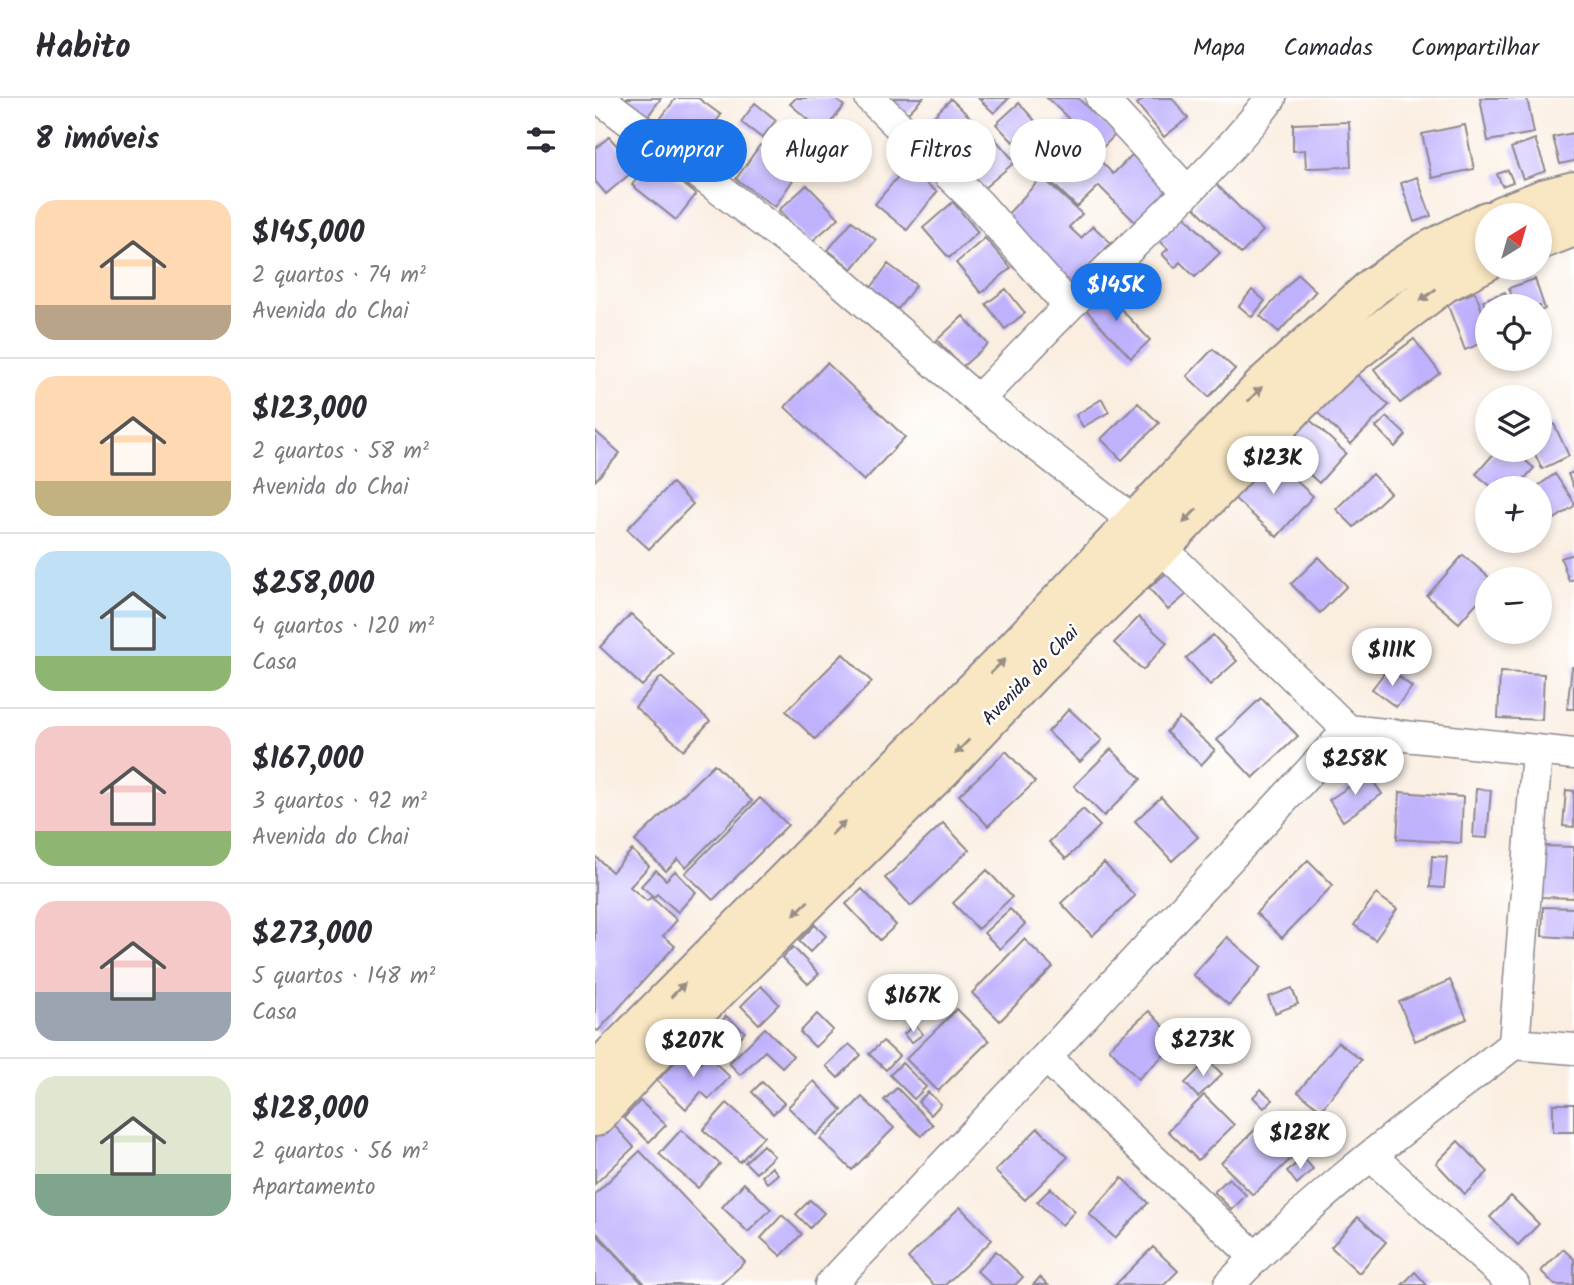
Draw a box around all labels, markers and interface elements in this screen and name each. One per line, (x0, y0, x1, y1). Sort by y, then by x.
text: Habito (35, 22, 131, 75)
text: Mapa (1193, 29, 1246, 68)
text: Camadas (1284, 29, 1373, 68)
text: Compartilhar (1411, 29, 1539, 68)
text: 8 imóveis (35, 116, 159, 164)
chip: Comprar (616, 119, 747, 182)
chip: Alugar (761, 119, 872, 182)
chip: Filtros (886, 119, 996, 182)
chip: Novo (1010, 119, 1106, 182)
icon: filters (522, 121, 560, 159)
north arrow (1475, 203, 1552, 280)
map controls (1475, 203, 1552, 644)
text: $145,000 (252, 210, 364, 258)
icon: home (91, 228, 175, 312)
text: 2 quartos · 74 m² (252, 258, 426, 294)
pin: $145K (1067, 264, 1165, 323)
text: $145K (1087, 268, 1145, 304)
one-way arrow (1419, 288, 1437, 302)
text: Avenida do Chai (252, 294, 409, 330)
button: locate (1475, 294, 1552, 371)
button: layers (1475, 385, 1552, 462)
text: $123,000 (252, 386, 367, 434)
one-way arrow (1246, 386, 1262, 403)
icon: home (91, 404, 175, 488)
text: 2 quartos · 58 m² (252, 434, 429, 470)
pin: $123K (1224, 436, 1322, 496)
text: $123K (1243, 441, 1303, 477)
text: Avenida do Chai (252, 470, 409, 506)
button: + (1475, 476, 1552, 553)
one-way arrow (1183, 507, 1199, 524)
text: $258,000 (252, 561, 374, 609)
button: − (1475, 567, 1552, 644)
icon: home (91, 579, 175, 663)
text: 4 quartos · 120 m² (252, 609, 434, 645)
street label: Avenida do Chai (975, 618, 1088, 733)
pin: $111K (1343, 628, 1441, 688)
text: $111K (1368, 633, 1416, 669)
text: Casa (252, 645, 297, 681)
one-way arrow (989, 658, 1006, 675)
text: $167,000 (252, 736, 363, 784)
pin: $258K (1306, 738, 1404, 797)
one-way arrow (953, 739, 970, 756)
text: $258K (1322, 742, 1388, 778)
icon: home (91, 754, 175, 838)
text: 3 quartos · 92 m² (252, 784, 427, 820)
text: Avenida do Chai (252, 820, 409, 856)
one-way arrow (829, 820, 845, 837)
one-way arrow (793, 900, 810, 916)
text: $273,000 (252, 911, 372, 959)
icon: home (91, 929, 175, 1013)
text: 5 quartos · 148 m² (252, 959, 435, 995)
pin: $167K (864, 974, 962, 1034)
text: $167K (884, 979, 942, 1015)
one-way arrow (669, 982, 685, 999)
text: Casa (252, 995, 297, 1031)
pin: $273K (1154, 1018, 1252, 1078)
pin: $207K (644, 1020, 742, 1079)
text: $273K (1171, 1023, 1235, 1059)
text: $207K (661, 1024, 725, 1060)
text: $128,000 (252, 1086, 368, 1134)
icon: home (91, 1104, 175, 1188)
pin: $128K (1251, 1112, 1349, 1171)
text: $128K (1269, 1116, 1331, 1152)
text: 2 quartos · 56 m² (252, 1134, 428, 1170)
text: Apartamento (252, 1170, 375, 1206)

